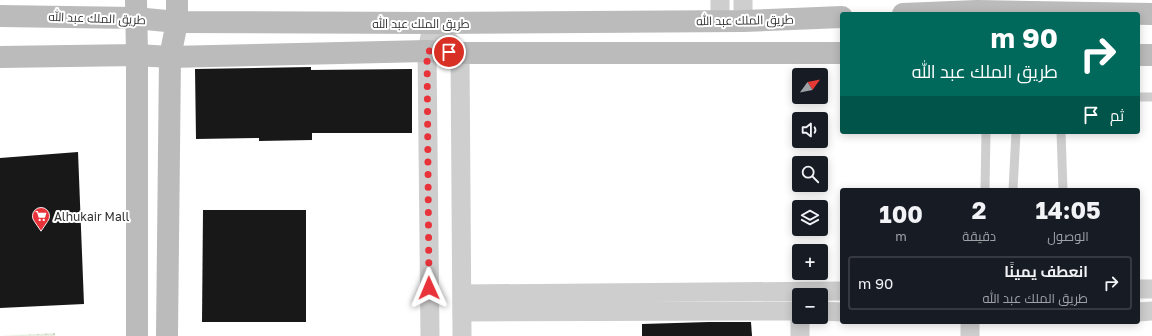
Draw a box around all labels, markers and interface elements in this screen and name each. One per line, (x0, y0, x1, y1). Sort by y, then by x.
street label: طريق الملك عبد الله (48, 9, 146, 27)
street label: طريق الملك عبد الله (696, 12, 794, 28)
street label: طريق الملك عبد الله (372, 16, 470, 31)
text: 90 m (990, 21, 1058, 54)
icon: right (1072, 28, 1124, 80)
pin (432, 35, 466, 69)
icon: arrive (438, 41, 460, 63)
text: طريق الملك عبد الله (912, 60, 1058, 82)
north arrow (792, 68, 828, 104)
map controls (792, 68, 828, 324)
icon: arrive (1080, 104, 1102, 126)
text: ثم (1110, 106, 1124, 124)
button: sound (792, 112, 828, 148)
button: search (792, 156, 828, 192)
text: 2 (972, 195, 986, 224)
text: 14:05 (1035, 195, 1101, 224)
text: 100 (879, 199, 923, 228)
button: layers (792, 200, 828, 236)
supermarket icon: Alhukair Mall (31, 206, 51, 231)
place label: Alhukair Mall (54, 209, 130, 224)
text: m (895, 228, 907, 244)
text: دقيقة (962, 228, 996, 244)
text: الوصول (1047, 228, 1089, 244)
button: + (792, 244, 828, 280)
text: انعطف يمينًا (1004, 262, 1088, 280)
position arrow (408, 267, 450, 309)
icon: right (1100, 272, 1122, 294)
text: 90 m (858, 274, 893, 292)
button: − (792, 288, 828, 324)
text: طريق الملك عبد الله (982, 290, 1088, 306)

